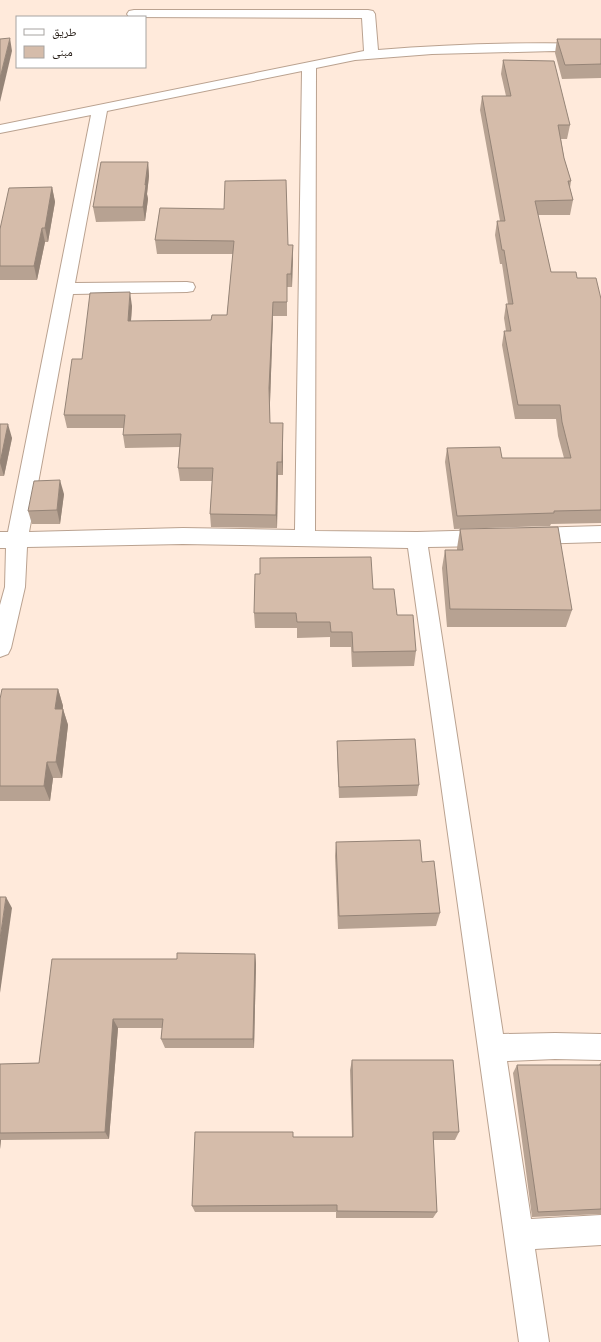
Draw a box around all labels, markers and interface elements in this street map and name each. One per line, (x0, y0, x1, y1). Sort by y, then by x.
legend (16, 16, 146, 68)
text: طريق (52, 25, 77, 39)
text: مبنى (52, 45, 73, 59)

